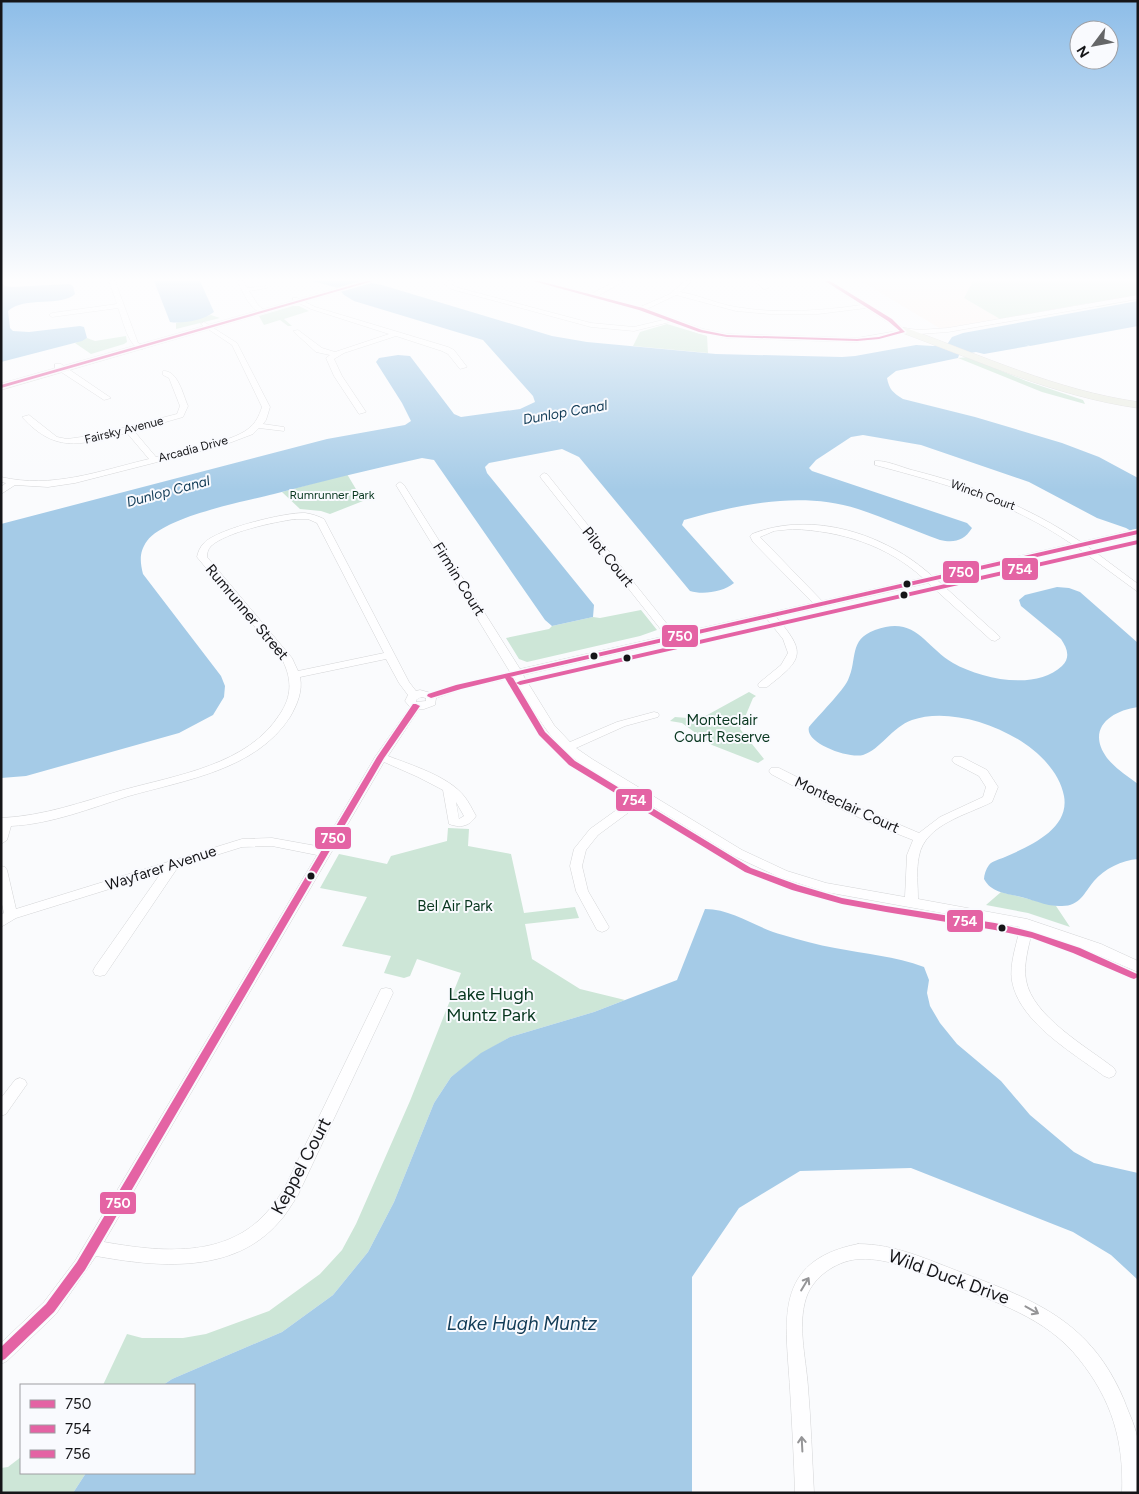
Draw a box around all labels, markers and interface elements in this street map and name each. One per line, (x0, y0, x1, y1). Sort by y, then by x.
north arrow (1069, 20, 1119, 70)
text: N (1073, 43, 1093, 61)
water label: Dunlop Canal (521, 397, 610, 428)
street label: Fairsky Avenue (83, 413, 165, 447)
street label: Arcadia Drive (157, 433, 230, 465)
water label: Dunlop Canal (125, 472, 213, 511)
street label: Winch Court (949, 477, 1018, 513)
park label: Rumrunner Park (290, 488, 375, 502)
street label: Pilot Court (578, 523, 638, 591)
street label: Firmin Court (429, 539, 489, 620)
line badge: 754 (1001, 557, 1039, 581)
street label: Rumrunner Street (202, 560, 293, 664)
line badge: 750 (942, 560, 980, 584)
text: 754 (1008, 561, 1033, 578)
text: 750 (949, 564, 974, 581)
unlabelled marker (902, 579, 912, 589)
unlabelled marker (899, 590, 909, 600)
line badge: 750 (661, 624, 699, 648)
text: 750 (668, 628, 693, 645)
unlabelled marker (589, 651, 599, 661)
unlabelled marker (622, 653, 632, 663)
park label: Monteclair Court Reserve (674, 711, 770, 746)
street label: Monteclair Court (792, 773, 903, 837)
line badge: 754 (615, 788, 653, 812)
text: 754 (622, 792, 647, 809)
line badge: 750 (314, 826, 352, 850)
text: 750 (321, 830, 346, 847)
street label: Wayfarer Avenue (103, 842, 219, 894)
unlabelled marker (306, 871, 316, 881)
park label: Bel Air Park (417, 897, 493, 915)
line badge: 754 (946, 909, 984, 933)
text: 754 (953, 913, 978, 930)
unlabelled marker (997, 923, 1007, 933)
park label: Lake Hugh Muntz Park (446, 983, 536, 1026)
street label: Keppel Court (266, 1114, 336, 1218)
line badge: 750 (99, 1191, 137, 1215)
text: 750 (106, 1195, 131, 1212)
street label: Wild Duck Drive (885, 1245, 1013, 1309)
one-way arrow (801, 1277, 811, 1291)
one-way arrow (1025, 1305, 1039, 1315)
water label: Lake Hugh Muntz (447, 1312, 598, 1335)
legend (20, 1384, 195, 1474)
text: 750 (65, 1395, 91, 1413)
text: 754 (65, 1420, 91, 1438)
one-way arrow (798, 1436, 807, 1452)
text: 756 (65, 1445, 91, 1463)

